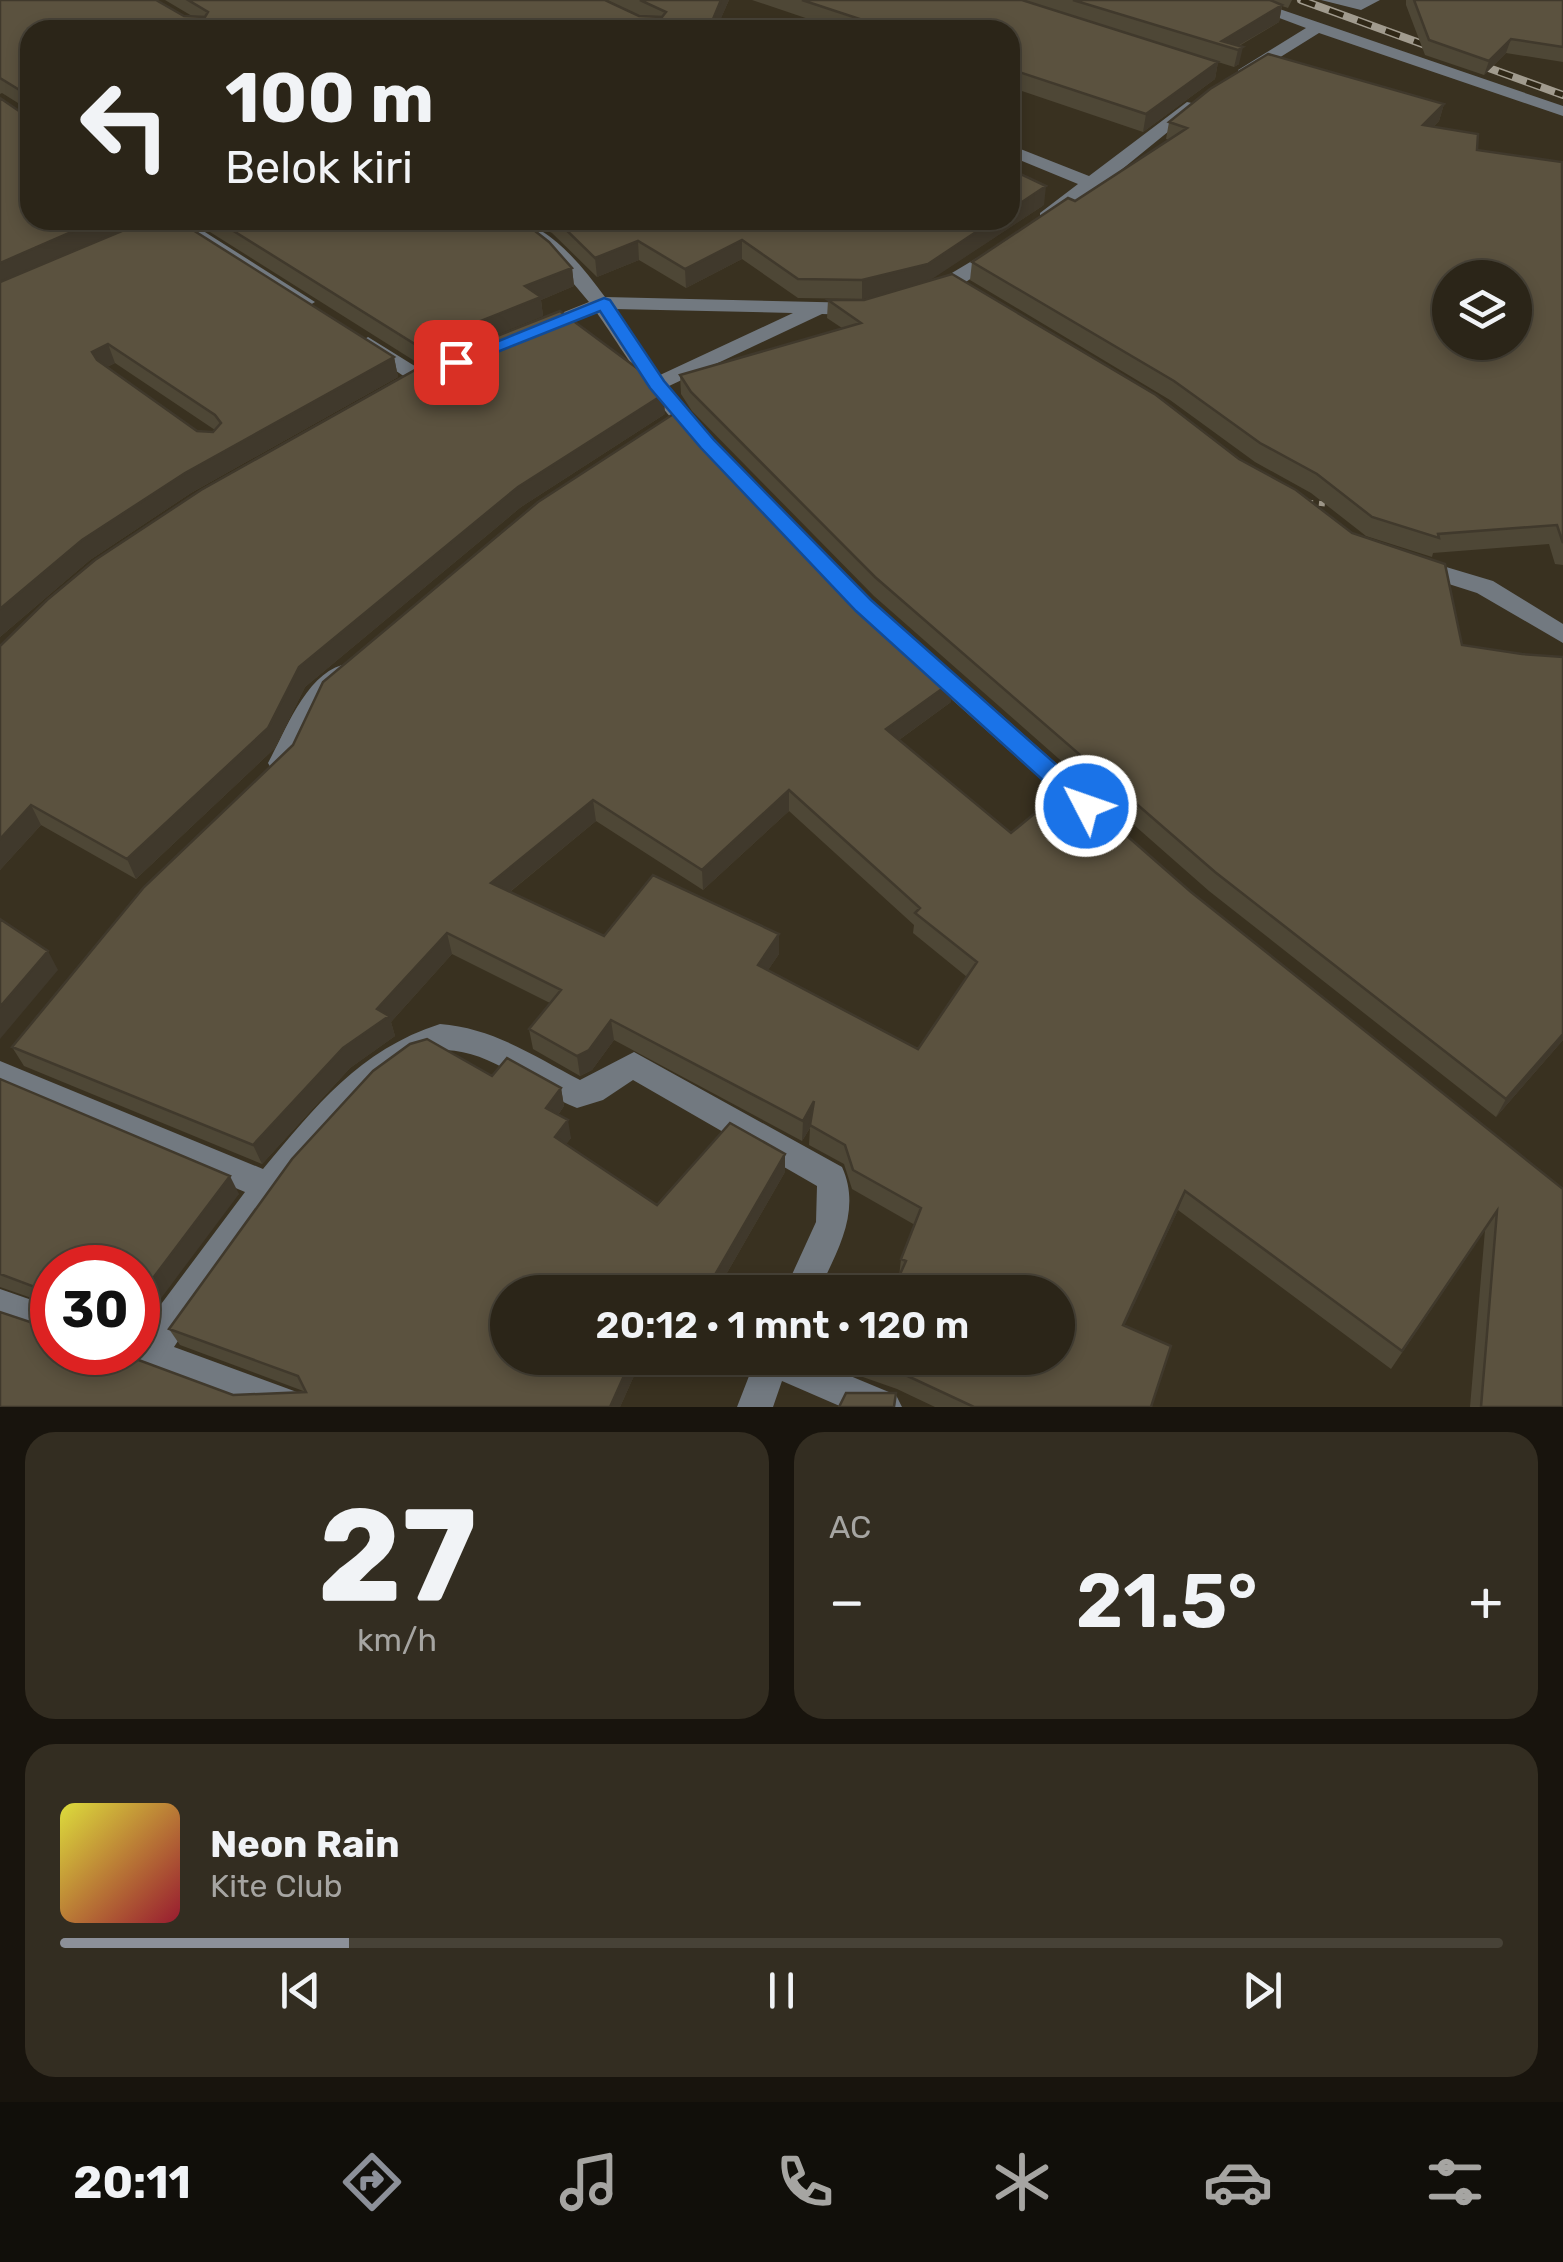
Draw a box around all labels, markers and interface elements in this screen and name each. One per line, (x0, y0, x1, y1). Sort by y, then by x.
text: 100 m (225, 57, 434, 140)
icon: left (60, 60, 190, 190)
text: Belok kiri (225, 141, 413, 194)
map controls (1432, 260, 1532, 360)
button: layers (1432, 260, 1532, 360)
pin (414, 320, 499, 405)
icon: arrive (429, 335, 484, 390)
position arrow (1034, 754, 1138, 858)
speed limit sign: 30 (30, 1245, 160, 1375)
text: 20:12 · 1 mnt · 120 m (596, 1302, 969, 1348)
text: 27 (318, 1478, 477, 1633)
text: AC (829, 1508, 871, 1546)
text: 21.5° (1076, 1557, 1258, 1646)
text: − (829, 1569, 865, 1634)
text: + (1469, 1569, 1503, 1634)
text: km/h (357, 1621, 437, 1659)
text: Neon Rain (210, 1821, 400, 1867)
text: Kite Club (210, 1867, 343, 1905)
icon: previous (273, 1963, 328, 2018)
icon: pause (754, 1963, 809, 2018)
icon: next (1235, 1963, 1290, 2018)
icon: directions (337, 2147, 407, 2217)
icon: music (554, 2147, 624, 2217)
icon: phone (770, 2147, 840, 2217)
icon: climate (987, 2147, 1057, 2217)
icon: car (1203, 2147, 1273, 2217)
icon: filters (1420, 2147, 1490, 2217)
text: 20:11 (73, 2156, 191, 2209)

